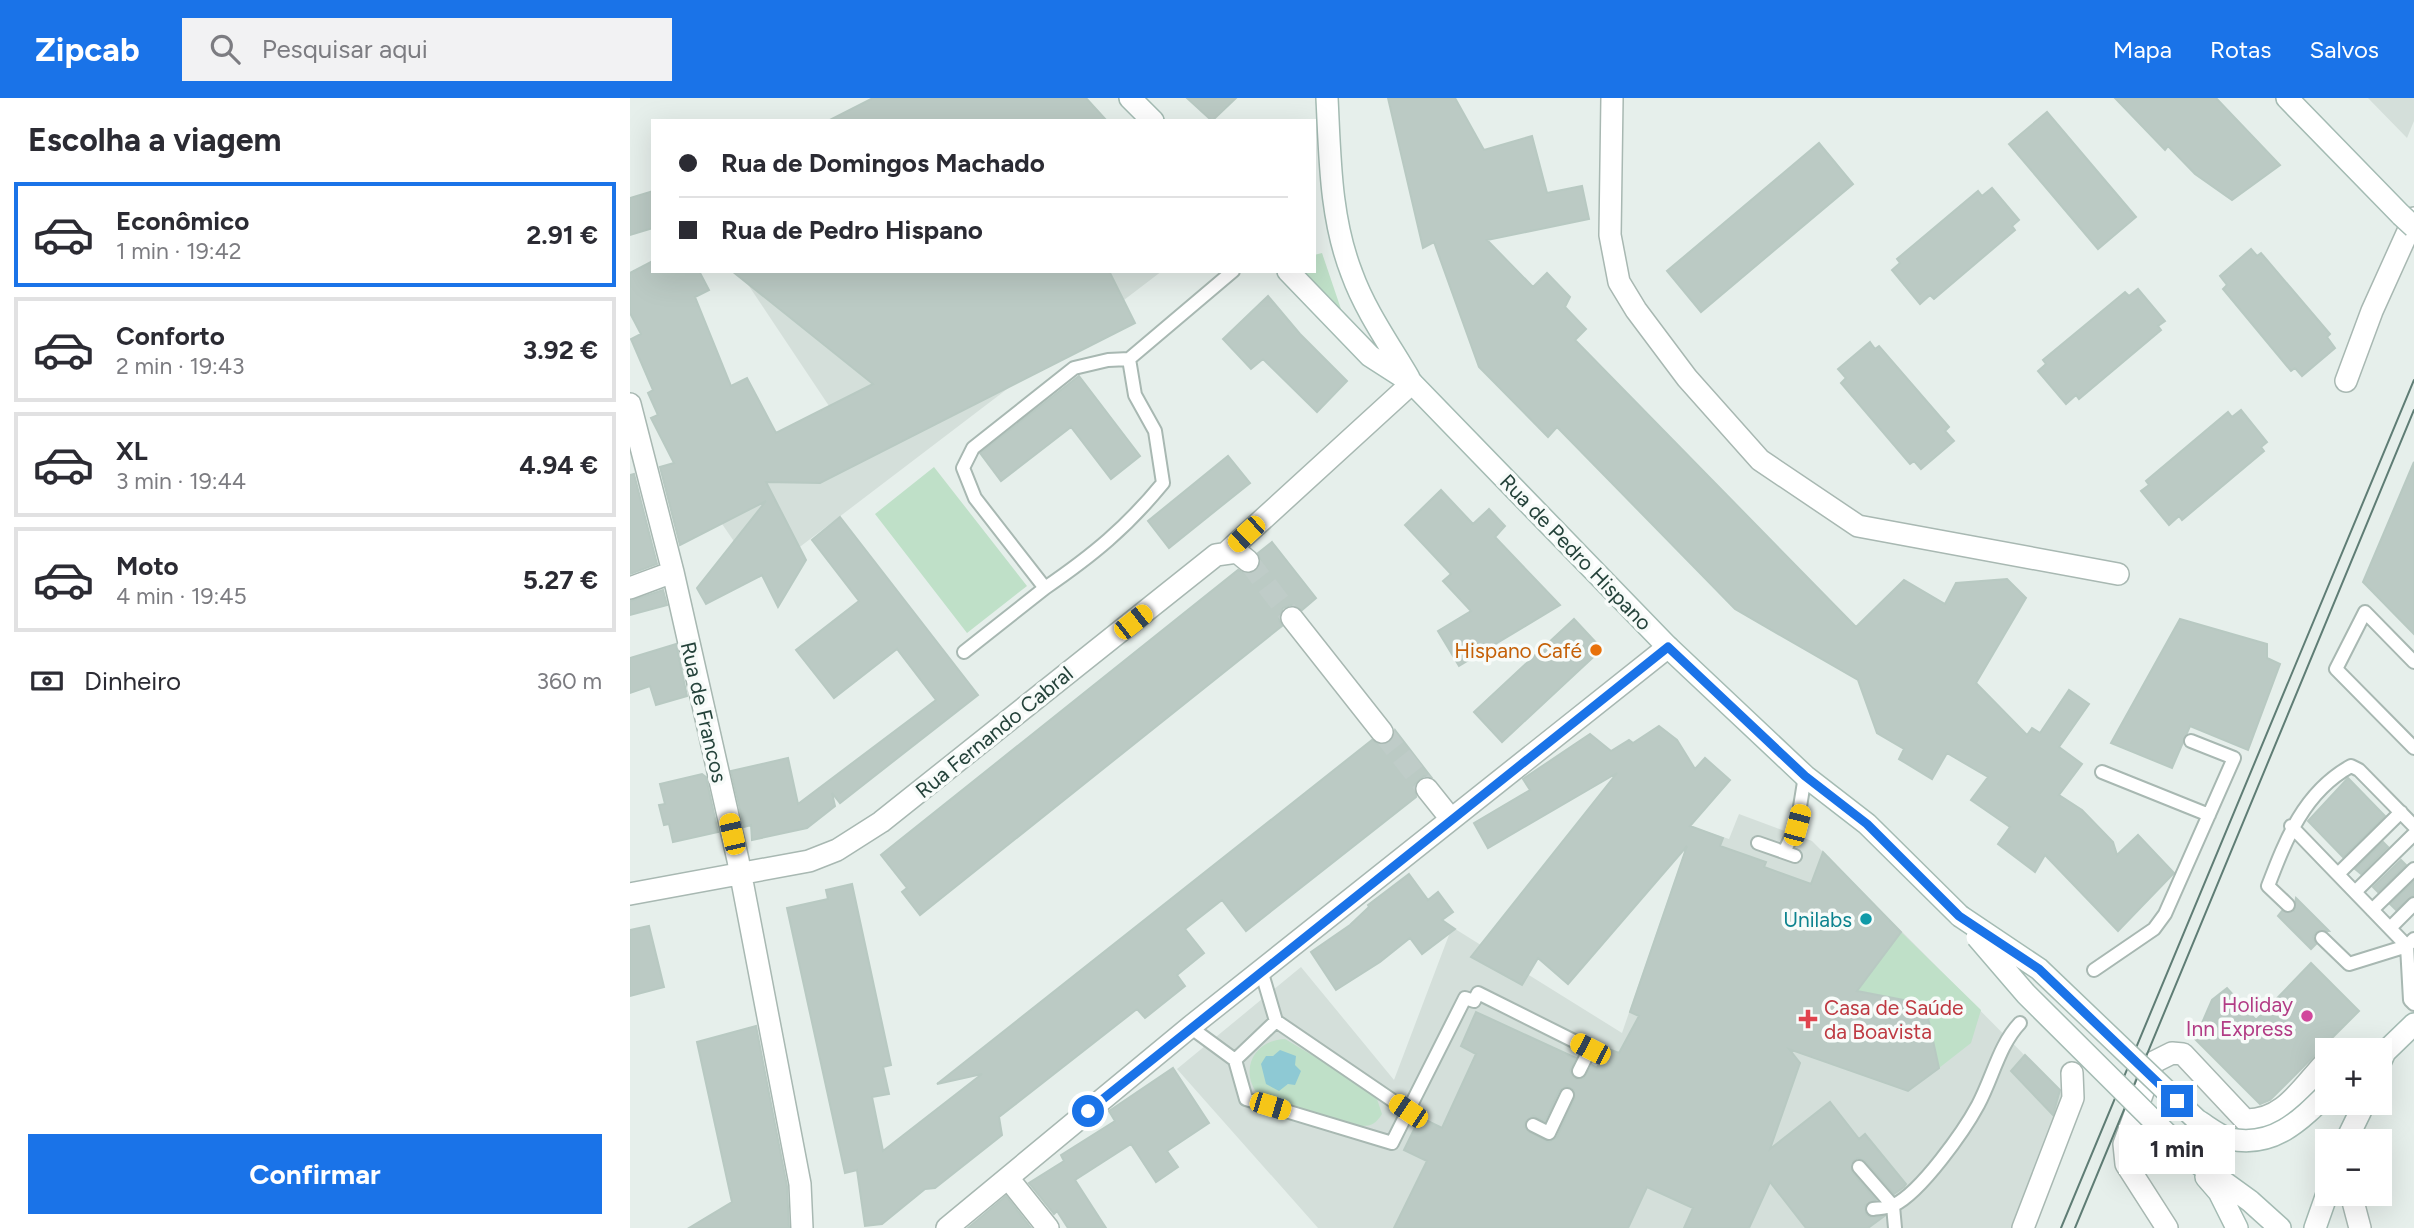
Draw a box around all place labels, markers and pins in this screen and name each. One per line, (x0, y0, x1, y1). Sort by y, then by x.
place label: Hispano Café (1454, 638, 1582, 663)
marker: Hispano Café (1588, 642, 1604, 658)
place label: Unilabs (1783, 907, 1852, 932)
marker: Unilabs (1858, 911, 1874, 927)
place label: Holiday Inn Express (2186, 992, 2293, 1041)
place label: Casa de Saúde da Boavista (1824, 995, 1964, 1044)
marker: Holiday Inn Express (2299, 1008, 2315, 1024)
marker: Casa de Saúde da Boavista (1798, 1009, 1818, 1029)

